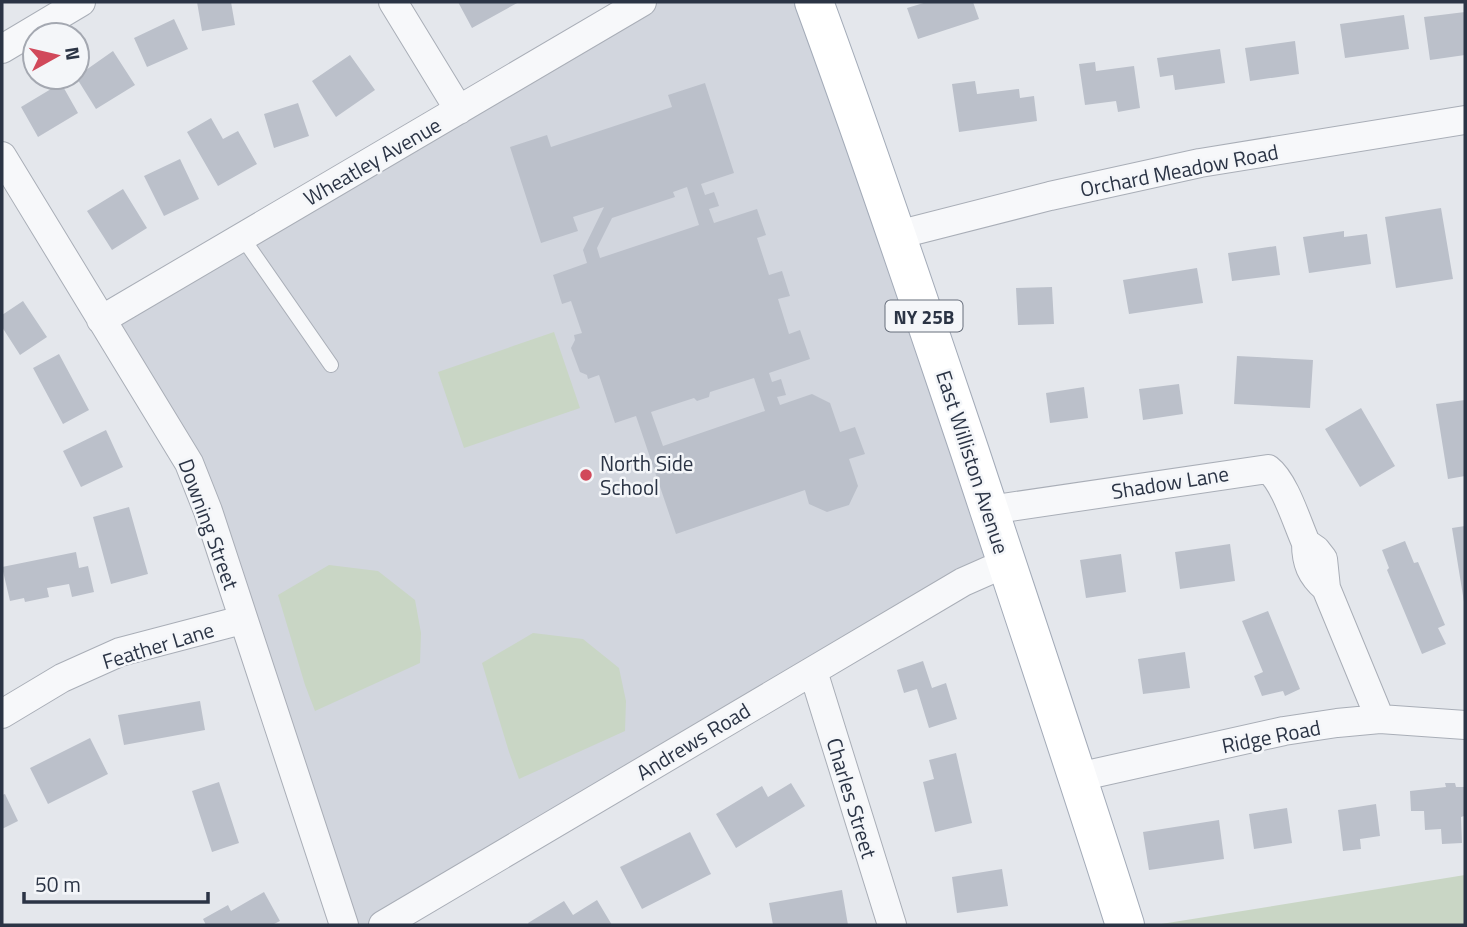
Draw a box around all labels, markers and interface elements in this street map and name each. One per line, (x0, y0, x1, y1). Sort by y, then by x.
north arrow (21, 21, 91, 91)
text: N (58, 45, 89, 62)
street label: Wheatley Avenue (297, 109, 447, 213)
street label: Orchard Meadow Road (1077, 135, 1281, 205)
road number: NY 25B (886, 300, 962, 332)
street label: East Williston Avenue (928, 366, 1018, 558)
place label: North Side School (600, 447, 693, 503)
street label: Downing Street (170, 454, 248, 595)
street label: Shadow Lane (1109, 457, 1231, 507)
marker: North Side School (578, 467, 594, 483)
street label: Feather Lane (98, 613, 218, 677)
street label: Andrews Road (630, 694, 756, 788)
street label: Ridge Road (1219, 711, 1323, 761)
street label: Charles Street (819, 734, 886, 863)
scale bar (24, 860, 208, 904)
text: 50 m (35, 868, 81, 900)

